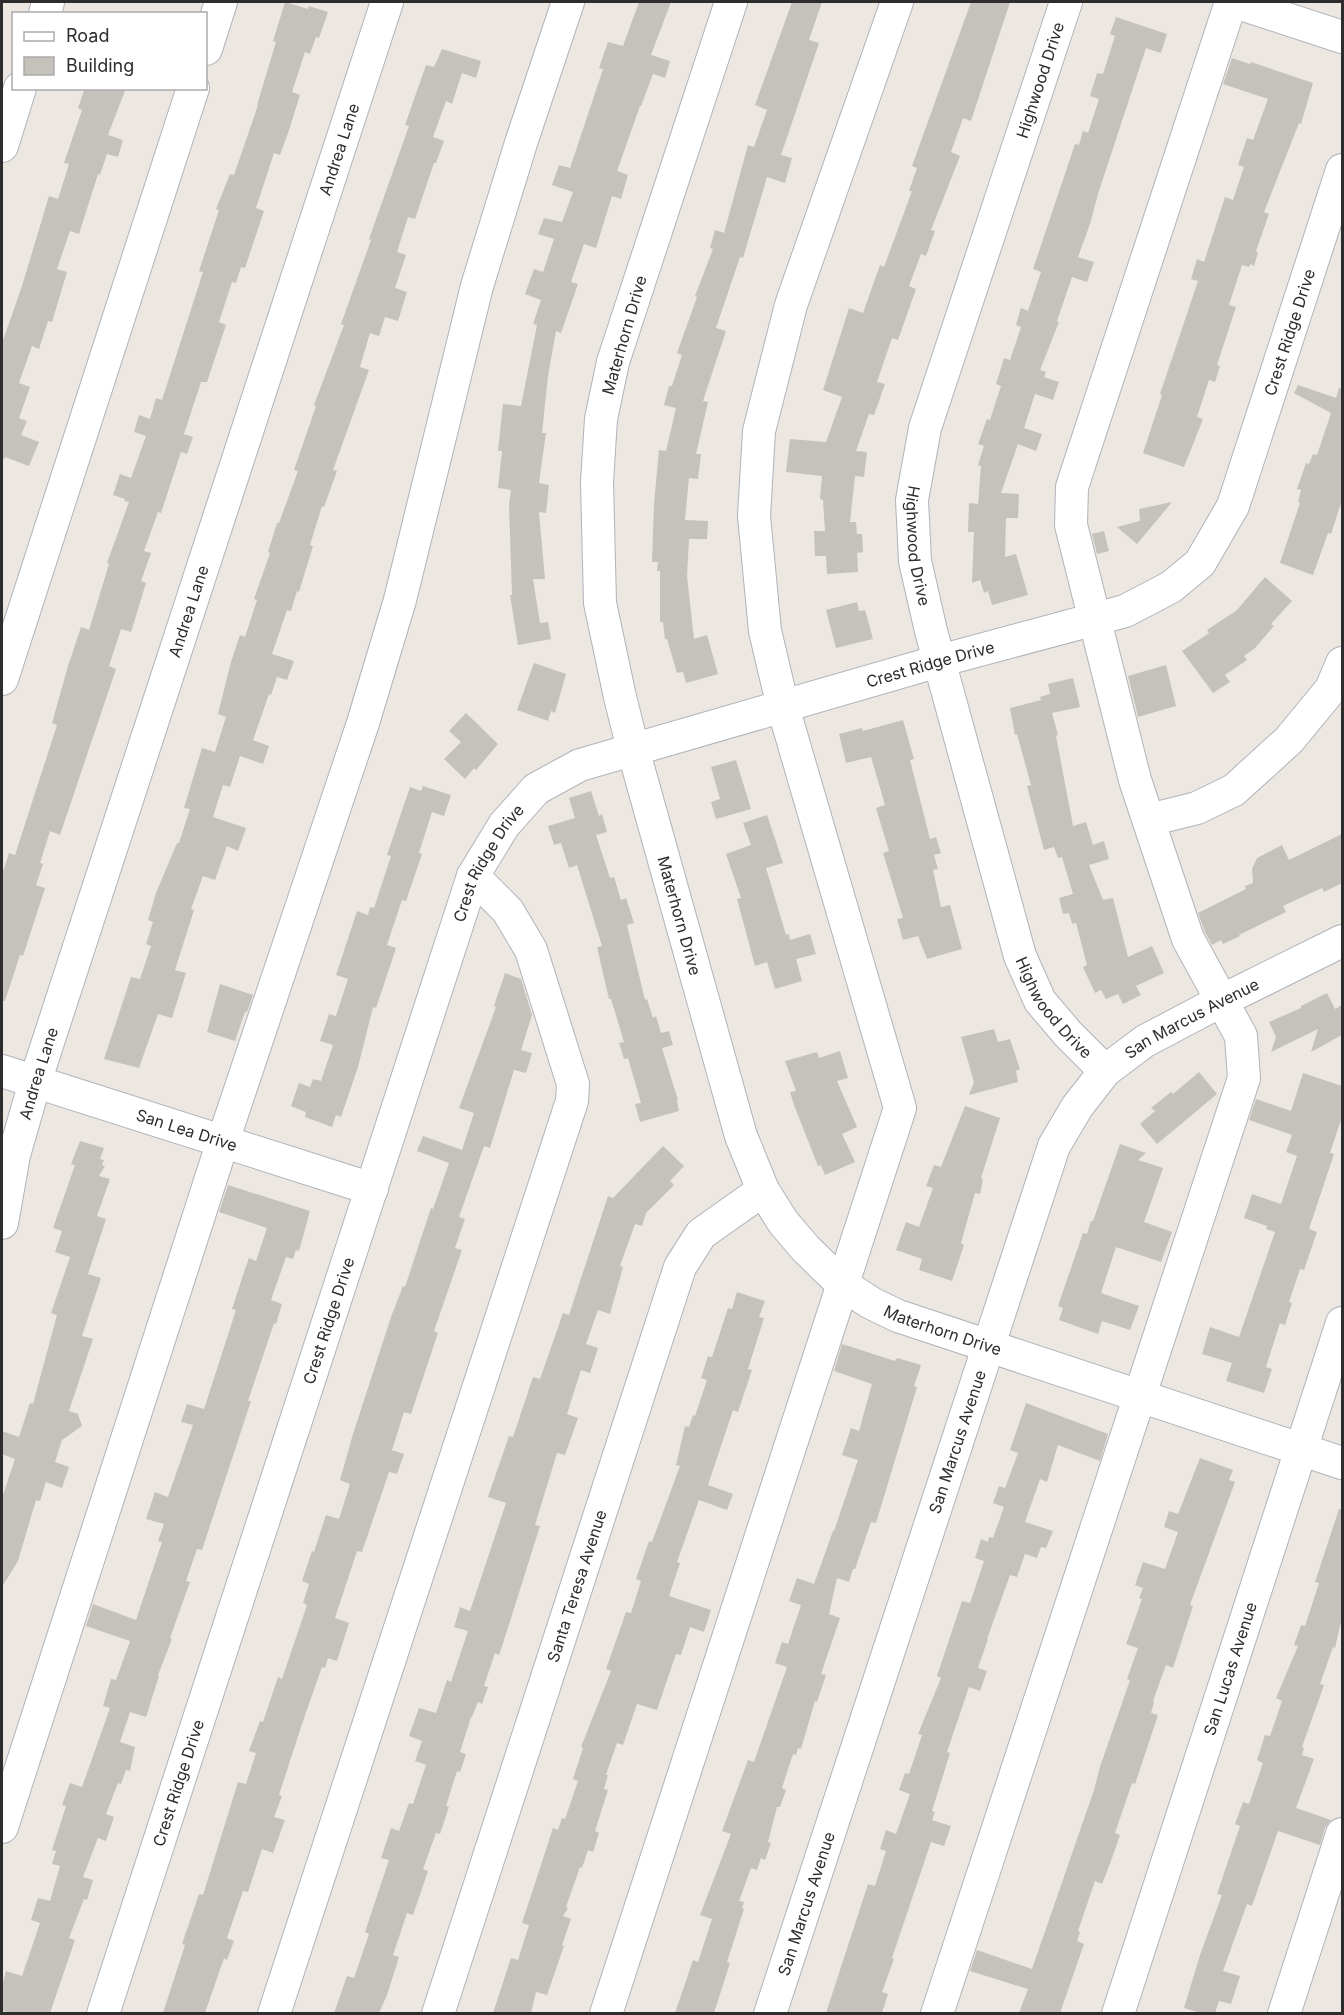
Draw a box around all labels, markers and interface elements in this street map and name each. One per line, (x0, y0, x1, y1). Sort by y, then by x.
legend (12, 12, 207, 90)
street label: Highwood Drive (1012, 19, 1068, 141)
text: Road (66, 25, 109, 46)
text: Building (66, 55, 134, 76)
street label: Andrea Lane (315, 101, 363, 198)
street label: Crest Ridge Drive (1259, 266, 1319, 398)
street label: Materhorn Drive (597, 273, 651, 397)
street label: Highwood Drive (902, 484, 935, 608)
street label: Andrea Lane (164, 563, 213, 660)
street label: Crest Ridge Drive (864, 637, 996, 692)
street label: Crest Ridge Drive (449, 800, 528, 925)
street label: Materhorn Drive (653, 854, 706, 978)
street label: Highwood Drive (1012, 954, 1096, 1062)
street label: San Marcus Avenue (1120, 974, 1262, 1063)
street label: Andrea Lane (15, 1025, 62, 1122)
street label: San Lea Drive (134, 1104, 240, 1155)
street label: Crest Ridge Drive (298, 1255, 358, 1387)
street label: Materhorn Drive (880, 1301, 1004, 1360)
street label: San Marcus Avenue (924, 1367, 990, 1516)
street label: Santa Teresa Avenue (543, 1507, 611, 1665)
street label: San Lucas Avenue (1199, 1599, 1261, 1738)
street label: Crest Ridge Drive (148, 1717, 208, 1849)
street label: San Marcus Avenue (773, 1829, 839, 1978)

